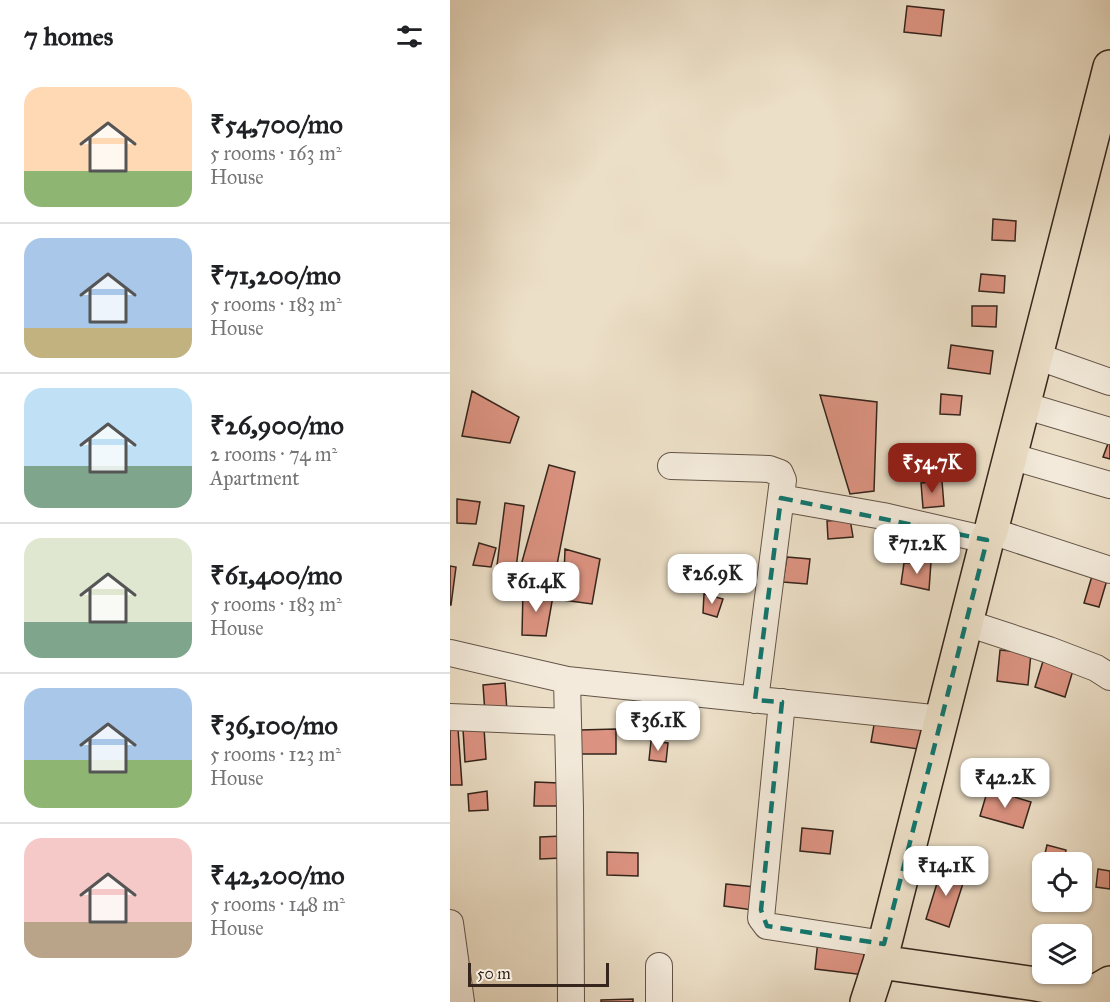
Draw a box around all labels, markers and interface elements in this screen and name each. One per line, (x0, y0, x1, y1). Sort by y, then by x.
text: 7 homes (24, 20, 113, 52)
icon: filters (393, 20, 426, 53)
text: ₹54,700/mo (210, 108, 343, 140)
icon: home (72, 111, 144, 183)
text: 5 rooms · 163 m² (210, 141, 342, 165)
text: House (210, 165, 264, 189)
text: ₹71,200/mo (210, 259, 341, 291)
icon: home (72, 262, 144, 334)
text: 5 rooms · 183 m² (210, 292, 342, 316)
text: House (210, 316, 264, 340)
text: ₹26,900/mo (210, 409, 344, 441)
icon: home (72, 412, 144, 484)
text: 2 rooms · 74 m² (210, 442, 337, 466)
pin: ₹54.7K (883, 443, 981, 494)
text: ₹54.7K (902, 450, 962, 474)
text: Apartment (210, 466, 299, 490)
pin: ₹71.2K (868, 524, 966, 575)
text: ₹71.2K (888, 531, 946, 555)
pin: ₹26.9K (663, 554, 761, 605)
text: ₹61,400/mo (210, 559, 342, 591)
text: ₹26.9K (682, 561, 742, 585)
icon: home (72, 562, 144, 634)
pin: ₹61.4K (487, 562, 585, 613)
text: ₹61.4K (506, 569, 566, 593)
text: 5 rooms · 183 m² (210, 592, 342, 616)
text: House (210, 616, 264, 640)
pin: ₹36.1K (609, 701, 707, 752)
text: ₹36.1K (630, 708, 686, 732)
text: ₹36,100/mo (210, 709, 338, 741)
icon: home (72, 712, 144, 784)
text: 5 rooms · 123 m² (210, 742, 341, 766)
pin: ₹42.2K (956, 758, 1054, 809)
text: ₹42.2K (974, 765, 1036, 789)
text: House (210, 766, 264, 790)
pin: ₹14.1K (897, 846, 995, 897)
map controls (1032, 852, 1092, 984)
button: locate (1032, 852, 1092, 912)
text: ₹14.1K (917, 853, 975, 877)
text: ₹42,200/mo (210, 859, 345, 891)
icon: home (72, 862, 144, 934)
text: 5 rooms · 148 m² (210, 892, 345, 916)
text: House (210, 916, 264, 940)
button: layers (1032, 924, 1092, 984)
scale bar (468, 960, 609, 988)
text: 50 m (477, 964, 511, 983)

